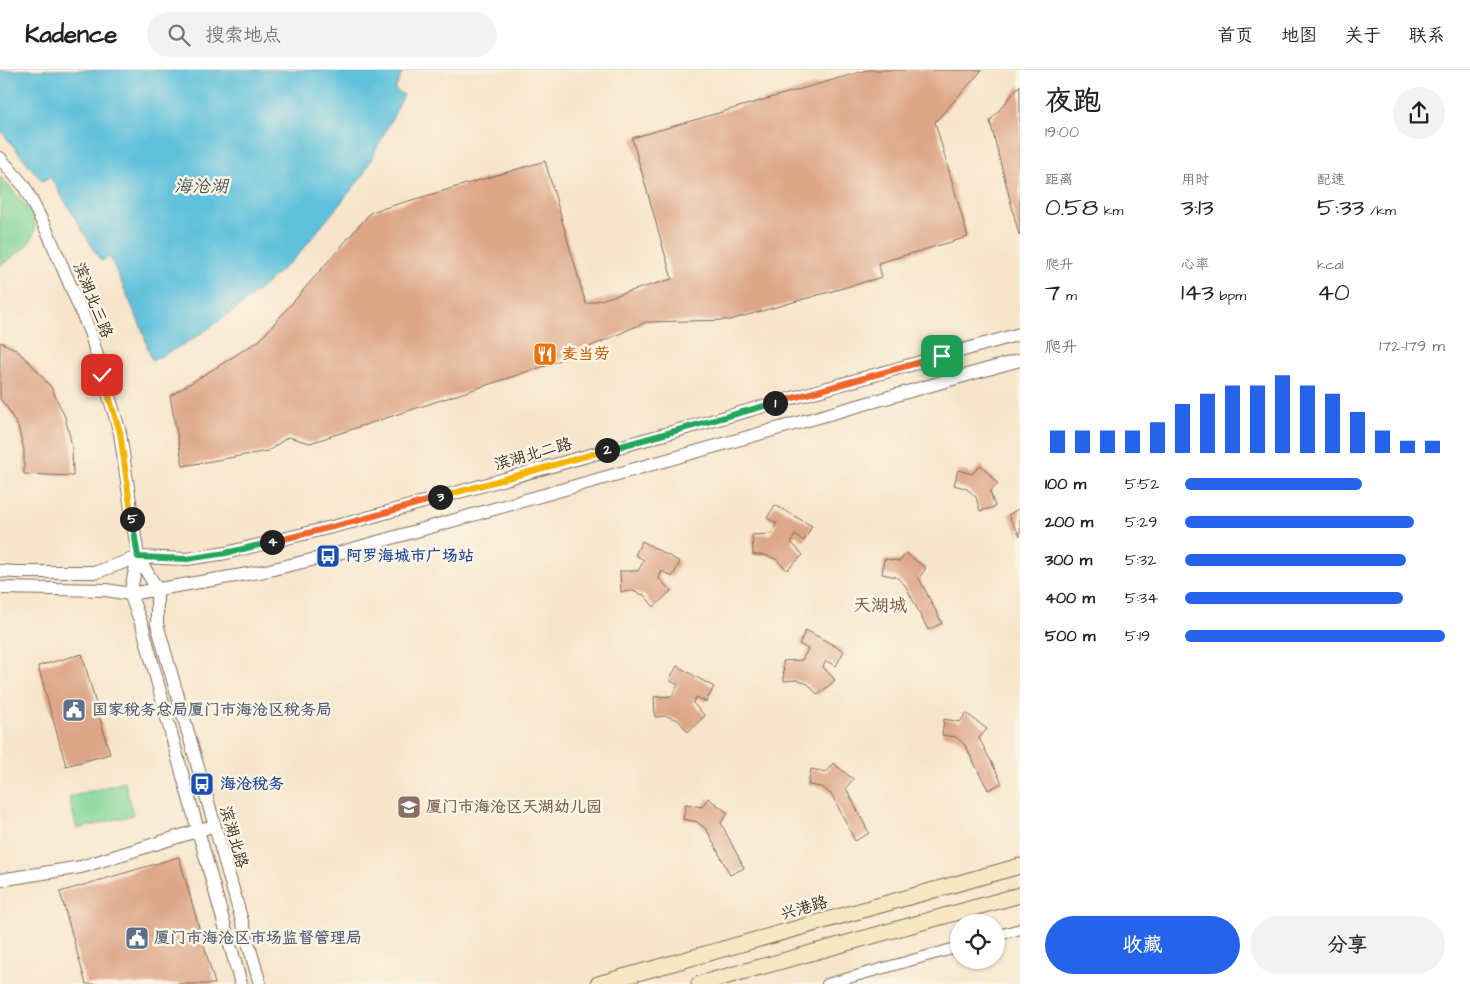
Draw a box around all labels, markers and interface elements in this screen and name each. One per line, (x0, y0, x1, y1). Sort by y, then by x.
search box (147, 12, 497, 57)
text: Kadence (25, 18, 117, 52)
icon: search (165, 21, 193, 49)
text: 搜索地点 (205, 22, 281, 49)
text: 首页 (1217, 23, 1253, 48)
text: 地图 (1281, 23, 1317, 48)
text: 关于 (1345, 23, 1381, 48)
text: 联系 (1409, 23, 1445, 48)
text: 夜跑 (1045, 82, 1101, 121)
button: share (1393, 87, 1445, 139)
text: 19:00 (1045, 121, 1079, 143)
text: 距离 (1045, 170, 1073, 190)
text: 用时 (1181, 170, 1209, 190)
text: 配速 (1317, 170, 1345, 190)
water label: 海沧湖 (174, 174, 230, 199)
text: 0.58 (1045, 190, 1098, 225)
text: 3:13 (1181, 190, 1214, 225)
text: 5:33 (1317, 190, 1364, 225)
text: km (1098, 201, 1123, 221)
text: /km (1364, 201, 1396, 221)
text: 爬升 (1045, 255, 1073, 275)
text: 心率 (1181, 255, 1209, 275)
text: kcal (1317, 255, 1344, 275)
street label: 滨湖北三路 (68, 259, 118, 341)
text: 7 (1045, 275, 1060, 310)
text: 143 (1181, 275, 1214, 310)
text: 40 (1317, 275, 1350, 310)
text: m (1060, 286, 1077, 306)
text: bpm (1214, 286, 1246, 306)
pin (921, 335, 963, 377)
text: 172–179 m (1379, 335, 1445, 357)
text: 爬升 (1045, 336, 1077, 358)
restaurant icon: 麦当劳 (532, 341, 558, 367)
icon: arrive (928, 342, 956, 370)
place label: 麦当劳 (562, 343, 610, 365)
pin (81, 354, 123, 396)
icon: check (88, 361, 116, 389)
pin: 1 (762, 390, 788, 416)
text: 1 (775, 393, 776, 413)
street label: 滨湖北二路 (492, 432, 574, 476)
pin: 2 (594, 438, 620, 462)
text: 2 (603, 440, 612, 460)
text: 100 m (1045, 473, 1086, 495)
text: 5:52 (1125, 473, 1159, 495)
pin: 3 (428, 484, 452, 510)
text: 3 (437, 487, 444, 507)
pin: 5 (120, 506, 144, 532)
text: 5 (128, 509, 137, 529)
text: 200 m (1045, 511, 1093, 533)
text: 5:29 (1125, 511, 1157, 533)
pin: 4 (260, 530, 284, 554)
text: 4 (268, 532, 277, 552)
bus stop icon: 阿罗海城市广场站 (315, 543, 341, 569)
place label: 阿罗海城市广场站 (346, 545, 474, 567)
text: 300 m (1045, 549, 1092, 571)
text: 5:32 (1125, 549, 1156, 571)
text: 400 m (1045, 587, 1095, 609)
text: 5:34 (1125, 587, 1158, 609)
district label: 天湖城 (853, 593, 907, 618)
text: 500 m (1045, 625, 1095, 647)
text: 5:19 (1125, 625, 1150, 647)
public building icon: 国家税务总局厦门市海沧区税务局 (61, 697, 87, 723)
place label: 国家税务总局厦门市海沧区税务局 (92, 699, 332, 721)
bus stop icon: 海沧税务 (189, 771, 215, 797)
place label: 海沧税务 (220, 773, 284, 795)
school or university icon: 厦门市海沧区天湖幼儿园 (396, 794, 422, 820)
place label: 厦门市海沧区天湖幼儿园 (426, 796, 602, 818)
street label: 滨湖北路 (215, 803, 253, 871)
street label: 兴港路 (778, 891, 830, 925)
map controls (950, 914, 1005, 969)
button: locate (950, 914, 1005, 969)
button: 收藏 (1045, 916, 1240, 974)
button: 分享 (1250, 916, 1445, 974)
public building icon: 厦门市海沧区市场监督管理局 (124, 925, 150, 951)
place label: 厦门市海沧区市场监督管理局 (154, 927, 362, 949)

